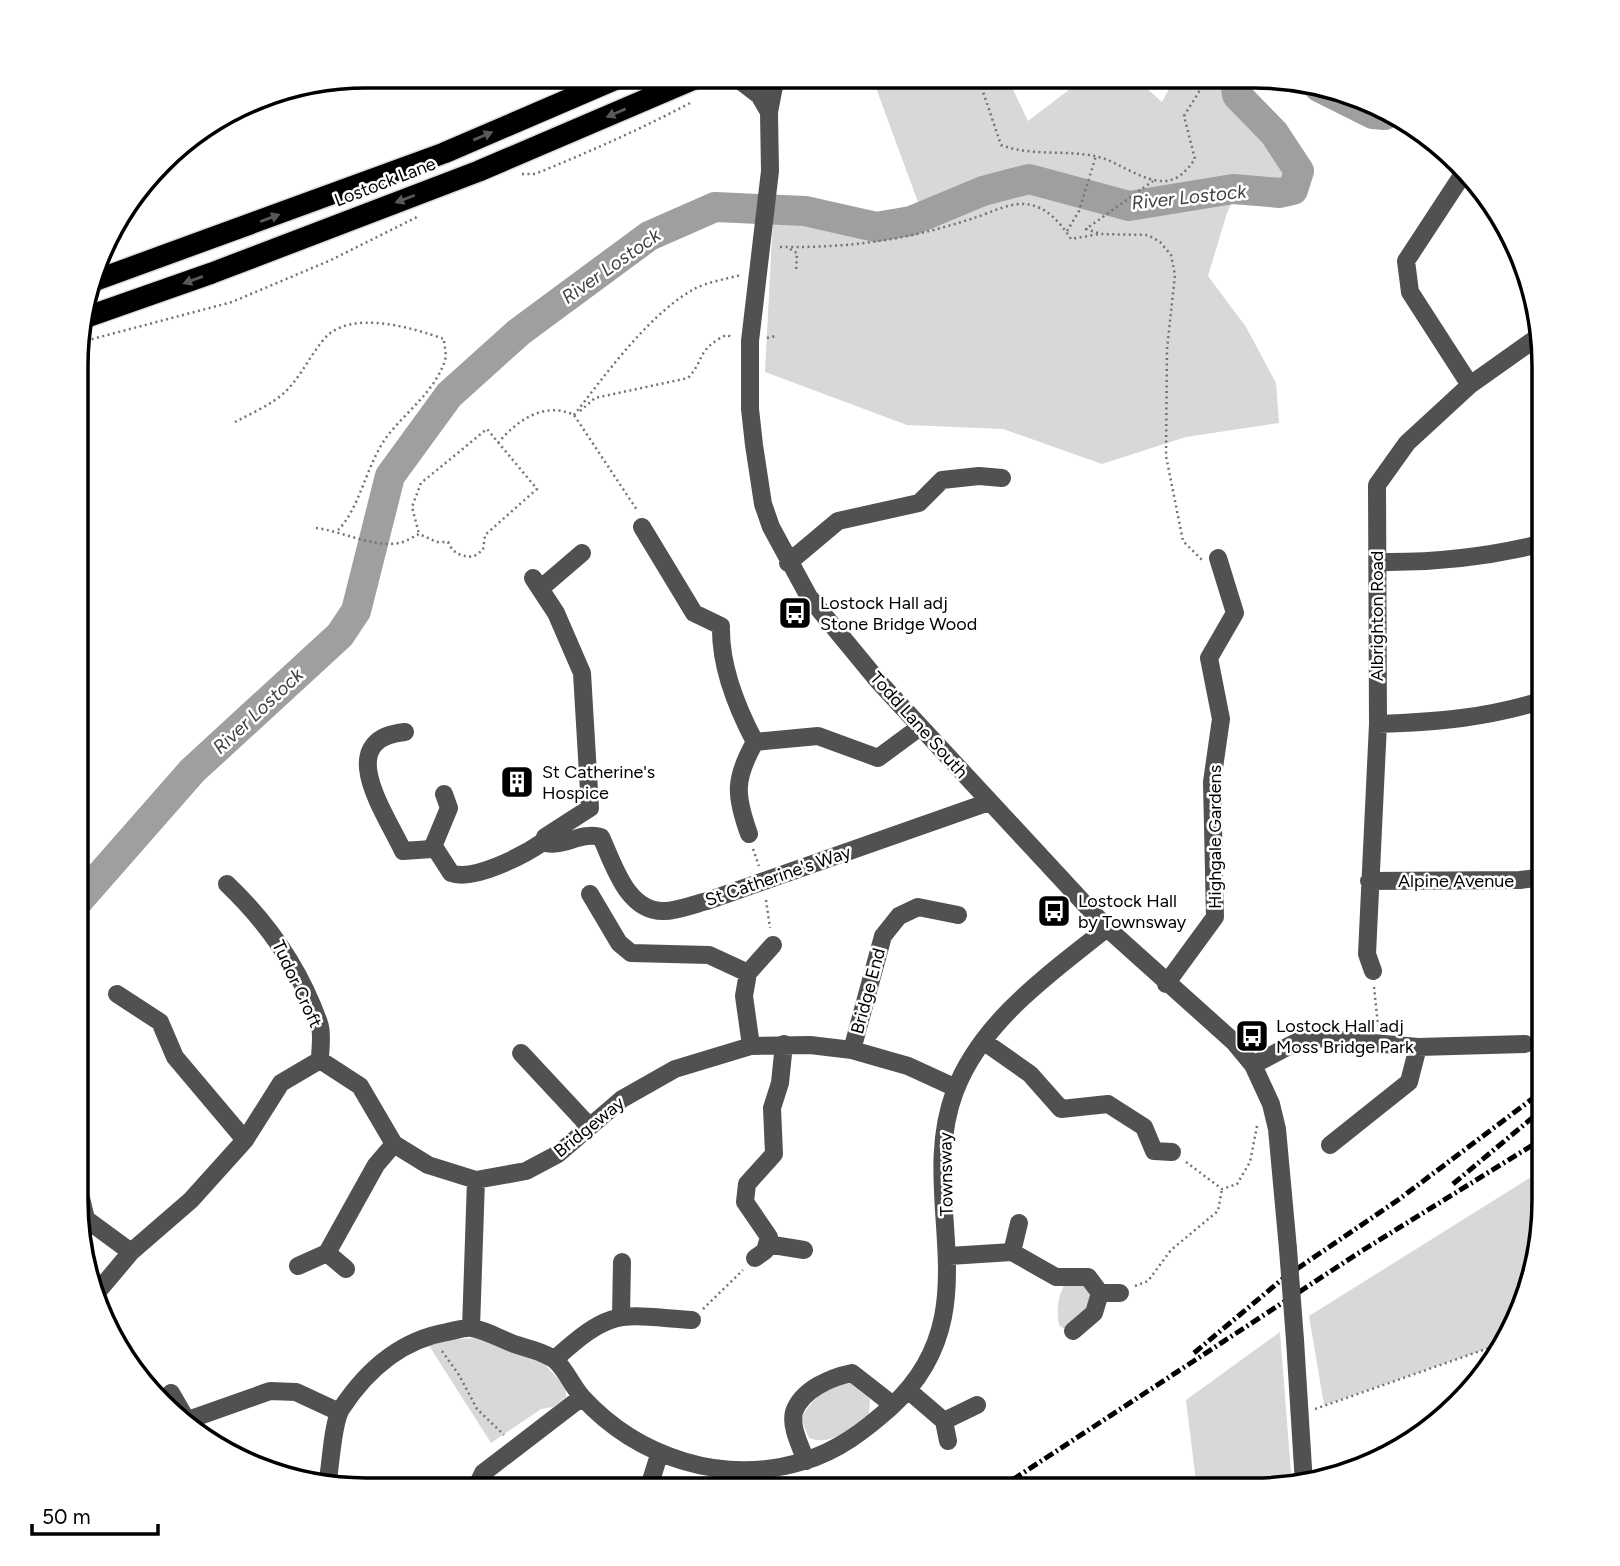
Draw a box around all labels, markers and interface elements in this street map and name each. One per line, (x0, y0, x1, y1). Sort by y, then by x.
one-way arrow (605, 108, 626, 119)
one-way arrow (472, 131, 493, 142)
street label: Lostock Lane (331, 153, 439, 211)
water label: River Lostock (1130, 179, 1248, 214)
one-way arrow (395, 194, 416, 205)
one-way arrow (260, 212, 281, 223)
water label: River Lostock (557, 223, 665, 308)
one-way arrow (182, 275, 203, 286)
street label: Albrighton Road (1366, 551, 1388, 681)
place label: Lostock Hall adj Stone Bridge Wood (820, 592, 977, 635)
bus stop icon: Lostock Hall adj Stone Bridge Wood (776, 594, 814, 632)
water label: River Lostock (208, 663, 309, 759)
street label: Todd Lane South (865, 667, 973, 783)
place label: St Catherine's Hospice (542, 761, 655, 804)
building icon: St Catherine's Hospice (498, 763, 536, 801)
street label: Highgale Gardens (1204, 765, 1226, 909)
street label: St Catherine's Way (702, 841, 854, 911)
street label: Alpine Avenue (1398, 870, 1514, 892)
place label: Lostock Hall by Townsway (1078, 890, 1187, 933)
bus stop icon: Lostock Hall by Townsway (1035, 892, 1073, 930)
street label: Tudor Croft (267, 937, 327, 1031)
street label: Bridge End (846, 946, 890, 1036)
place label: Lostock Hall adj Moss Bridge Park (1276, 1015, 1414, 1058)
bus stop icon: Lostock Hall adj Moss Bridge Park (1233, 1017, 1271, 1055)
street label: Bridgeway (549, 1092, 629, 1162)
street label: Townsway (934, 1131, 958, 1216)
scale bar (32, 1492, 158, 1536)
text: 50 m (42, 1504, 91, 1529)

